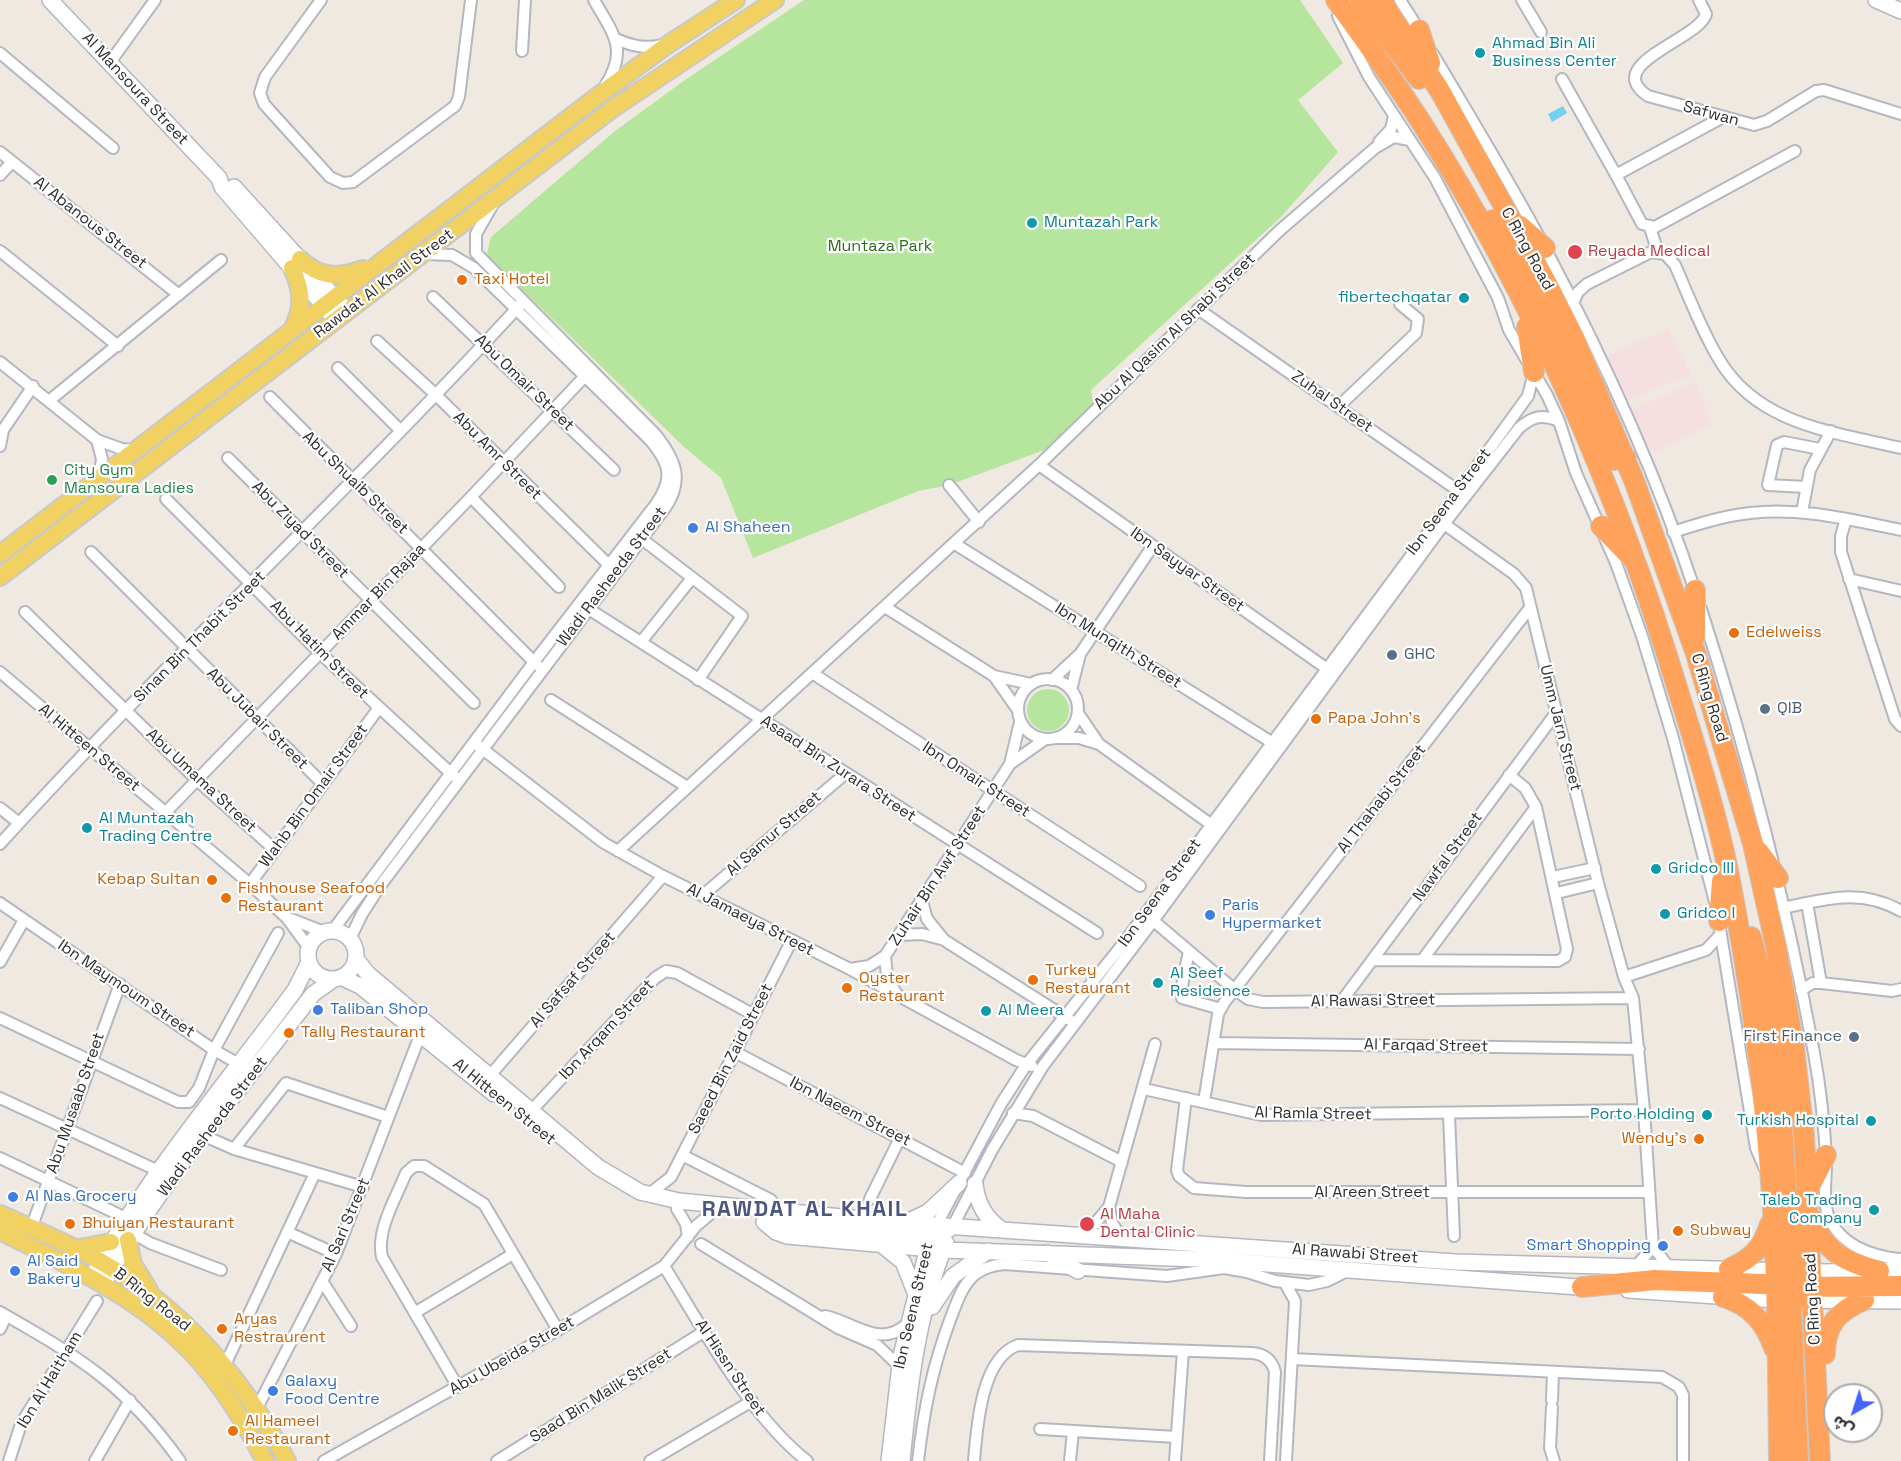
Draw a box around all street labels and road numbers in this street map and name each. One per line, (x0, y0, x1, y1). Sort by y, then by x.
street label: Al Mansoura Street (78, 29, 192, 149)
street label: Safwan (1681, 97, 1741, 131)
street label: Al Abanous Street (29, 173, 151, 273)
street label: C Ring Road (1496, 204, 1558, 294)
street label: Rawdat Al Khail Street (310, 225, 458, 343)
street label: Abu Al Qasim Al Shabi Street (1090, 250, 1260, 414)
street label: Abu Omair Street (470, 331, 578, 435)
street label: Zuhal Street (1288, 367, 1376, 437)
street label: Abu Amr Street (449, 408, 545, 504)
street label: Abu Shuaib Street (298, 427, 412, 539)
street label: Ibn Seena Street (1403, 445, 1495, 559)
street label: Abu Ziyad Street (247, 477, 353, 583)
street label: Wadi Rasheeda Street (553, 503, 671, 651)
street label: Ibn Sayyar Street (1126, 523, 1248, 617)
street label: Ammar Bin Rajaa (328, 540, 430, 644)
street label: Sinan Bin Thabit Street (130, 567, 270, 707)
street label: Abu Hatim Street (266, 597, 372, 703)
street label: Ibn Munqith Street (1051, 599, 1185, 693)
street label: C Ring Road (1686, 651, 1732, 745)
street label: Umm Jarn Street (1535, 663, 1585, 793)
street label: Abu Jubair Street (202, 664, 312, 774)
street label: Al Hitteen Street (34, 700, 144, 796)
street label: Asaad Bin Zurara Street (757, 712, 919, 826)
street label: Wahb Bin Omair Street (256, 721, 372, 871)
street label: Abu Umama Street (142, 725, 260, 837)
street label: Ibn Omair Street (918, 738, 1034, 822)
street label: Al Thahabi Street (1334, 741, 1430, 857)
street label: Al Samur Street (723, 788, 825, 880)
street label: Zuhair Bin Awf Street (885, 802, 991, 950)
street label: Nawfal Street (1409, 809, 1487, 905)
street label: Ibn Seena Street (1114, 835, 1206, 951)
street label: Al Jamaeya Street (683, 880, 817, 960)
street label: Al Safsaf Street (526, 928, 620, 1032)
street label: Ibn Maymoum Street (54, 936, 198, 1042)
street label: Ibn Arqam Street (556, 976, 658, 1084)
street label: Saeed Bin Zaid Street (685, 981, 777, 1137)
street label: Al Rawasi Street (1311, 990, 1435, 1012)
street label: Abu Musaab Street (43, 1030, 109, 1176)
street label: Al Farqad Street (1364, 1035, 1488, 1057)
street label: Wadi Rasheeda Street (154, 1053, 272, 1201)
street label: Al Hitteen Street (449, 1055, 559, 1149)
street label: Ibn Naeem Street (786, 1073, 914, 1151)
street label: Al Ramla Street (1254, 1103, 1372, 1125)
street label: Al Sari Street (318, 1175, 374, 1275)
street label: Al Areen Street (1314, 1183, 1430, 1203)
street label: Al Rawabi Street (1291, 1240, 1419, 1268)
street label: Ibn Seena Street (890, 1241, 938, 1371)
street label: C Ring Road (1801, 1253, 1825, 1345)
street label: B Ring Road (110, 1264, 194, 1336)
street label: Abu Ubeida Street (446, 1312, 578, 1400)
street label: Al Hissn Street (691, 1316, 769, 1420)
street label: Ibn Al Haitham (13, 1328, 87, 1432)
street label: Saad Bin Malik Street (527, 1345, 675, 1447)

